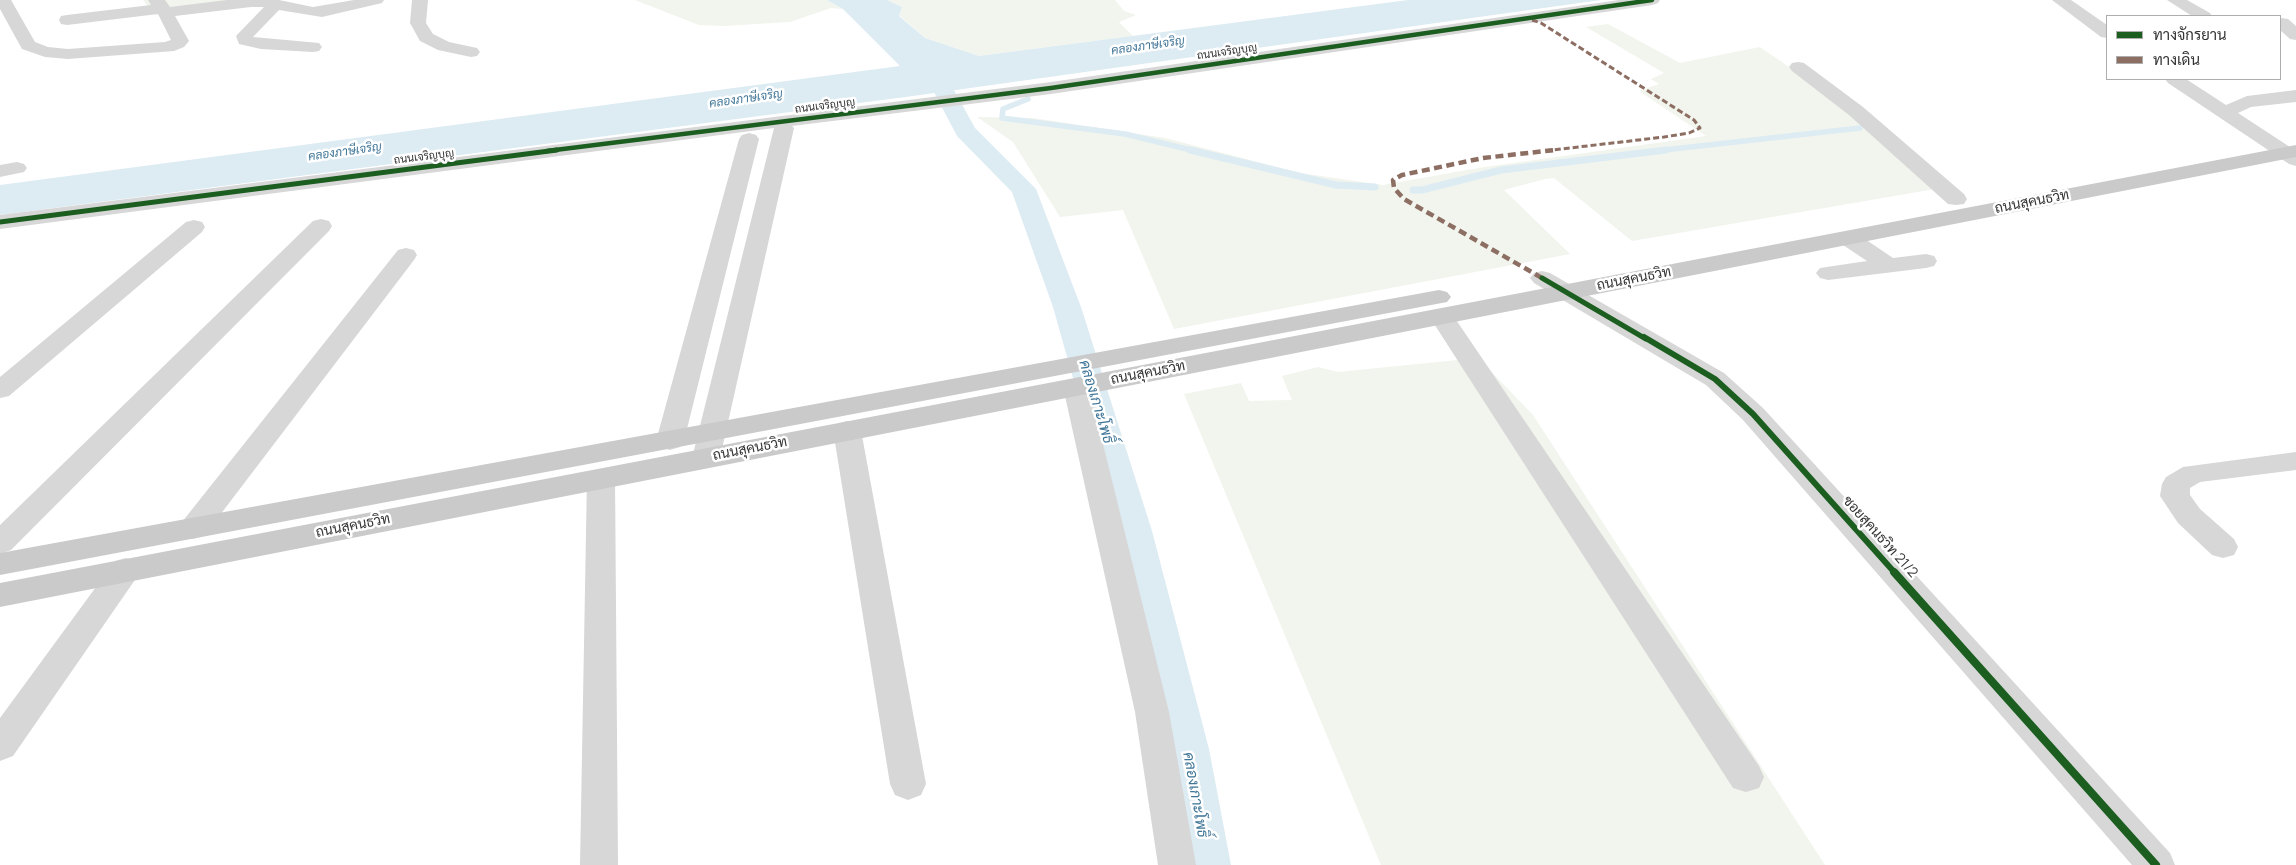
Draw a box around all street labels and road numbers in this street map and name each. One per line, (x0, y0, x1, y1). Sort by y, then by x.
street label: ถนนเจริญบุญ (1196, 41, 1258, 63)
street label: ถนนเจริญบุญ (794, 96, 856, 116)
street label: ถนนเจริญบุญ (393, 147, 455, 167)
street label: ถนนสุคนธวิท (1993, 187, 2071, 217)
street label: ถนนสุคนธวิท (1595, 264, 1673, 294)
street label: ถนนสุคนธวิท (1109, 358, 1187, 388)
street label: ถนนสุคนธวิท (711, 434, 789, 464)
street label: ซอยสุคนธวิท 21/2 (1839, 493, 1921, 581)
street label: ถนนสุคนธวิท (314, 511, 392, 541)

